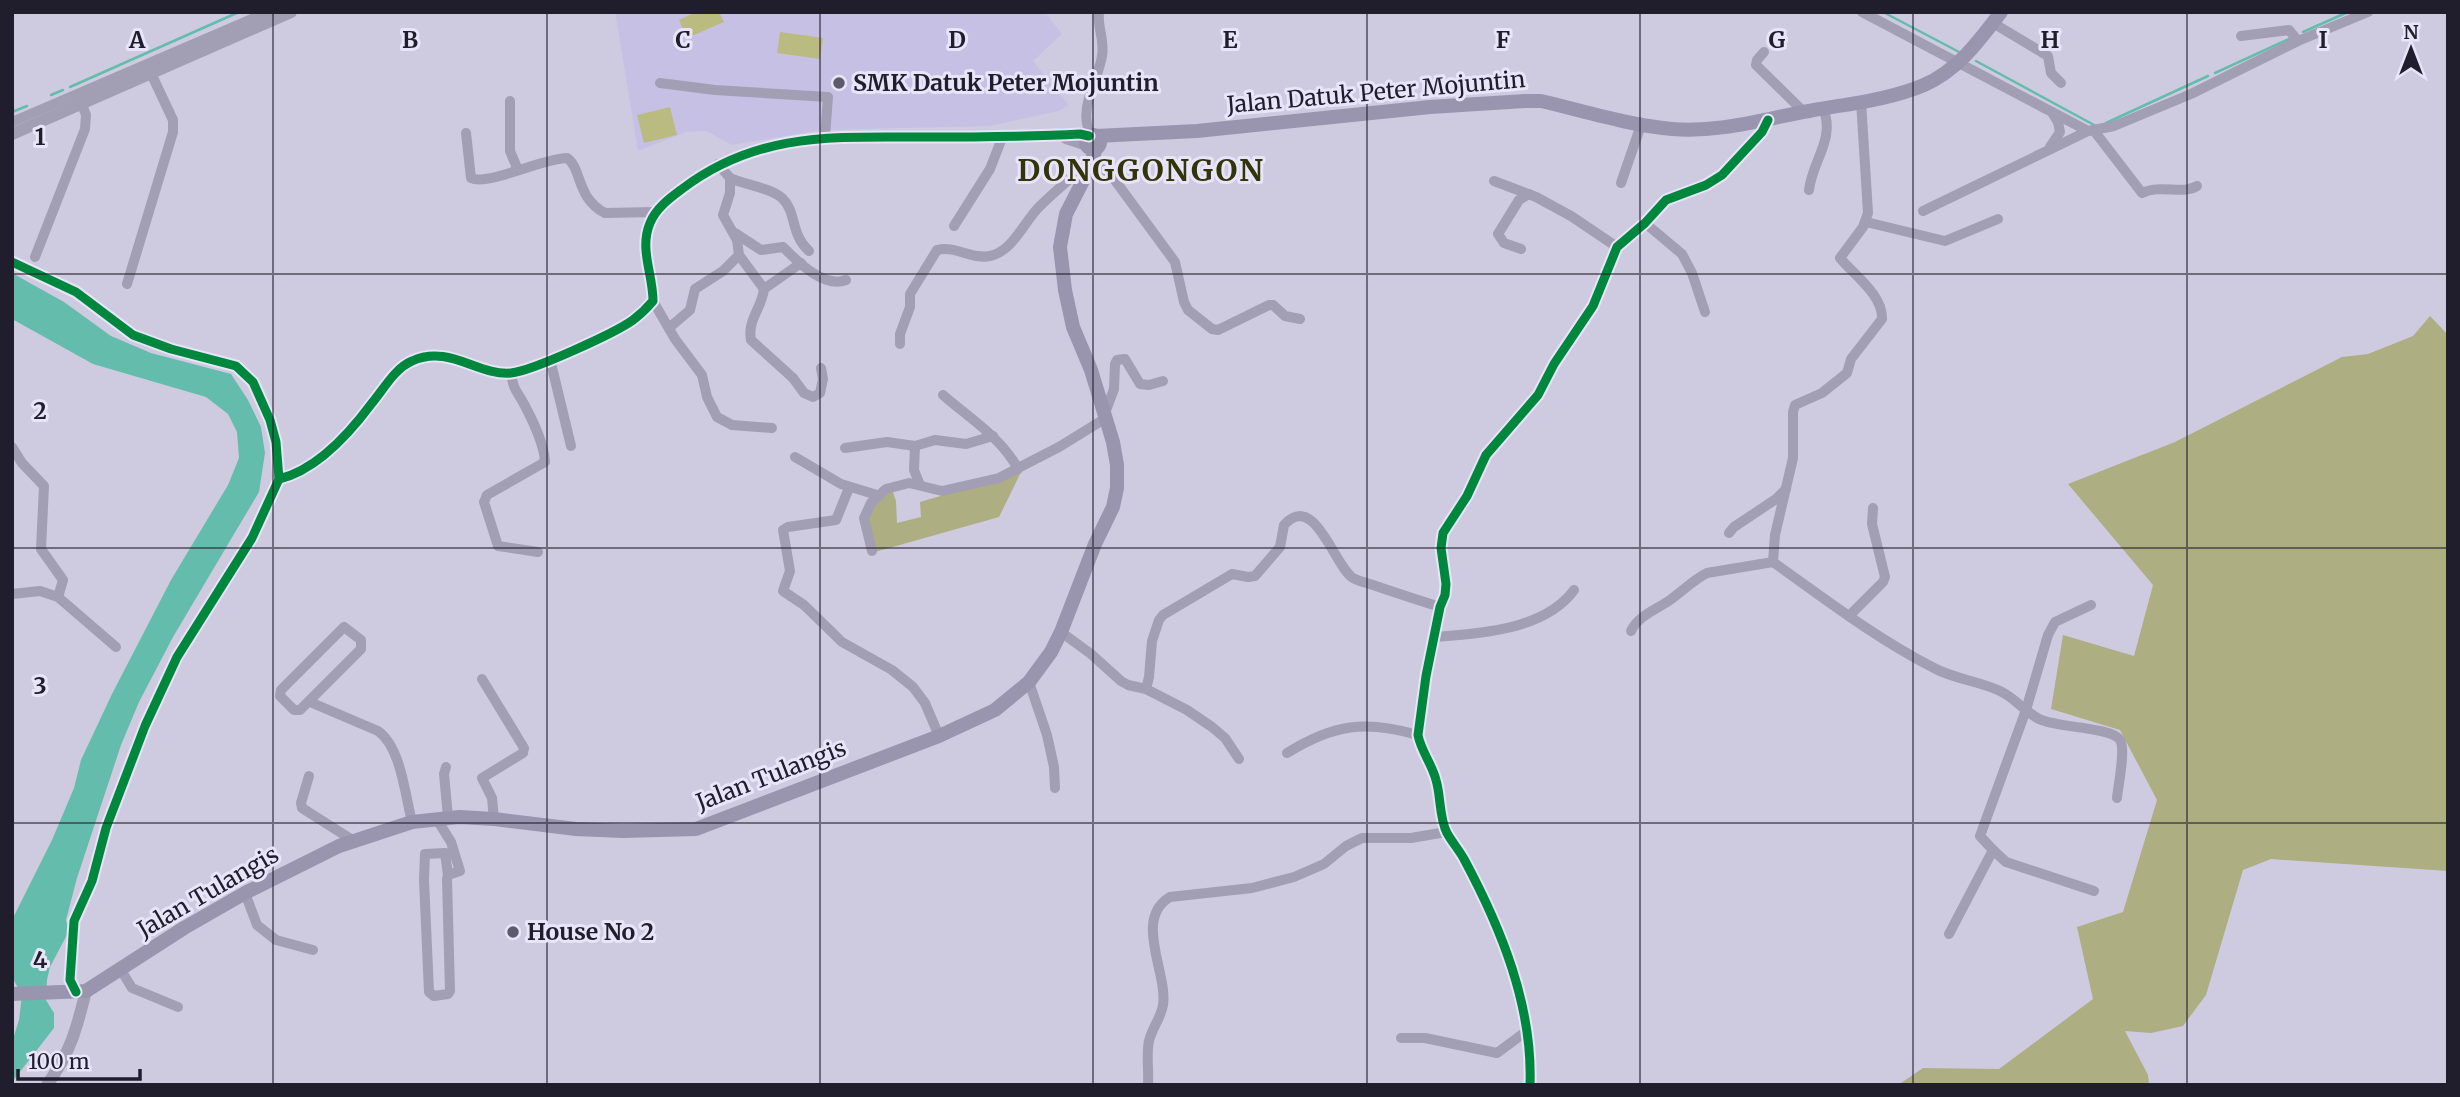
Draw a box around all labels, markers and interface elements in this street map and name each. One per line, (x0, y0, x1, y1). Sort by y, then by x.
north arrow (2376, 14, 2446, 84)
text: N (2403, 20, 2419, 44)
text: A (128, 25, 146, 54)
text: B (402, 25, 418, 54)
text: C (675, 25, 691, 54)
text: D (948, 25, 966, 54)
text: E (1222, 25, 1238, 54)
text: F (1496, 25, 1510, 54)
text: G (1769, 25, 1786, 54)
text: H (2041, 25, 2060, 54)
text: I (2318, 25, 2328, 54)
street label: Jalan Datuk Peter Mojuntin (1224, 64, 1526, 119)
place label: SMK Datuk Peter Mojuntin (853, 68, 1159, 97)
marker: SMK Datuk Peter Mojuntin (831, 75, 847, 91)
text: 1 (35, 122, 46, 151)
district label: DONGGONGON (1017, 151, 1265, 189)
text: 2 (33, 396, 47, 425)
text: 3 (33, 671, 47, 700)
street label: Jalan Tulangis (691, 733, 850, 817)
street label: Jalan Tulangis (131, 839, 283, 944)
place label: House No 2 (527, 917, 654, 946)
marker: House No 2 (505, 924, 521, 940)
text: 4 (33, 945, 48, 974)
scale bar (18, 1038, 140, 1082)
text: 100 m (28, 1048, 90, 1075)

